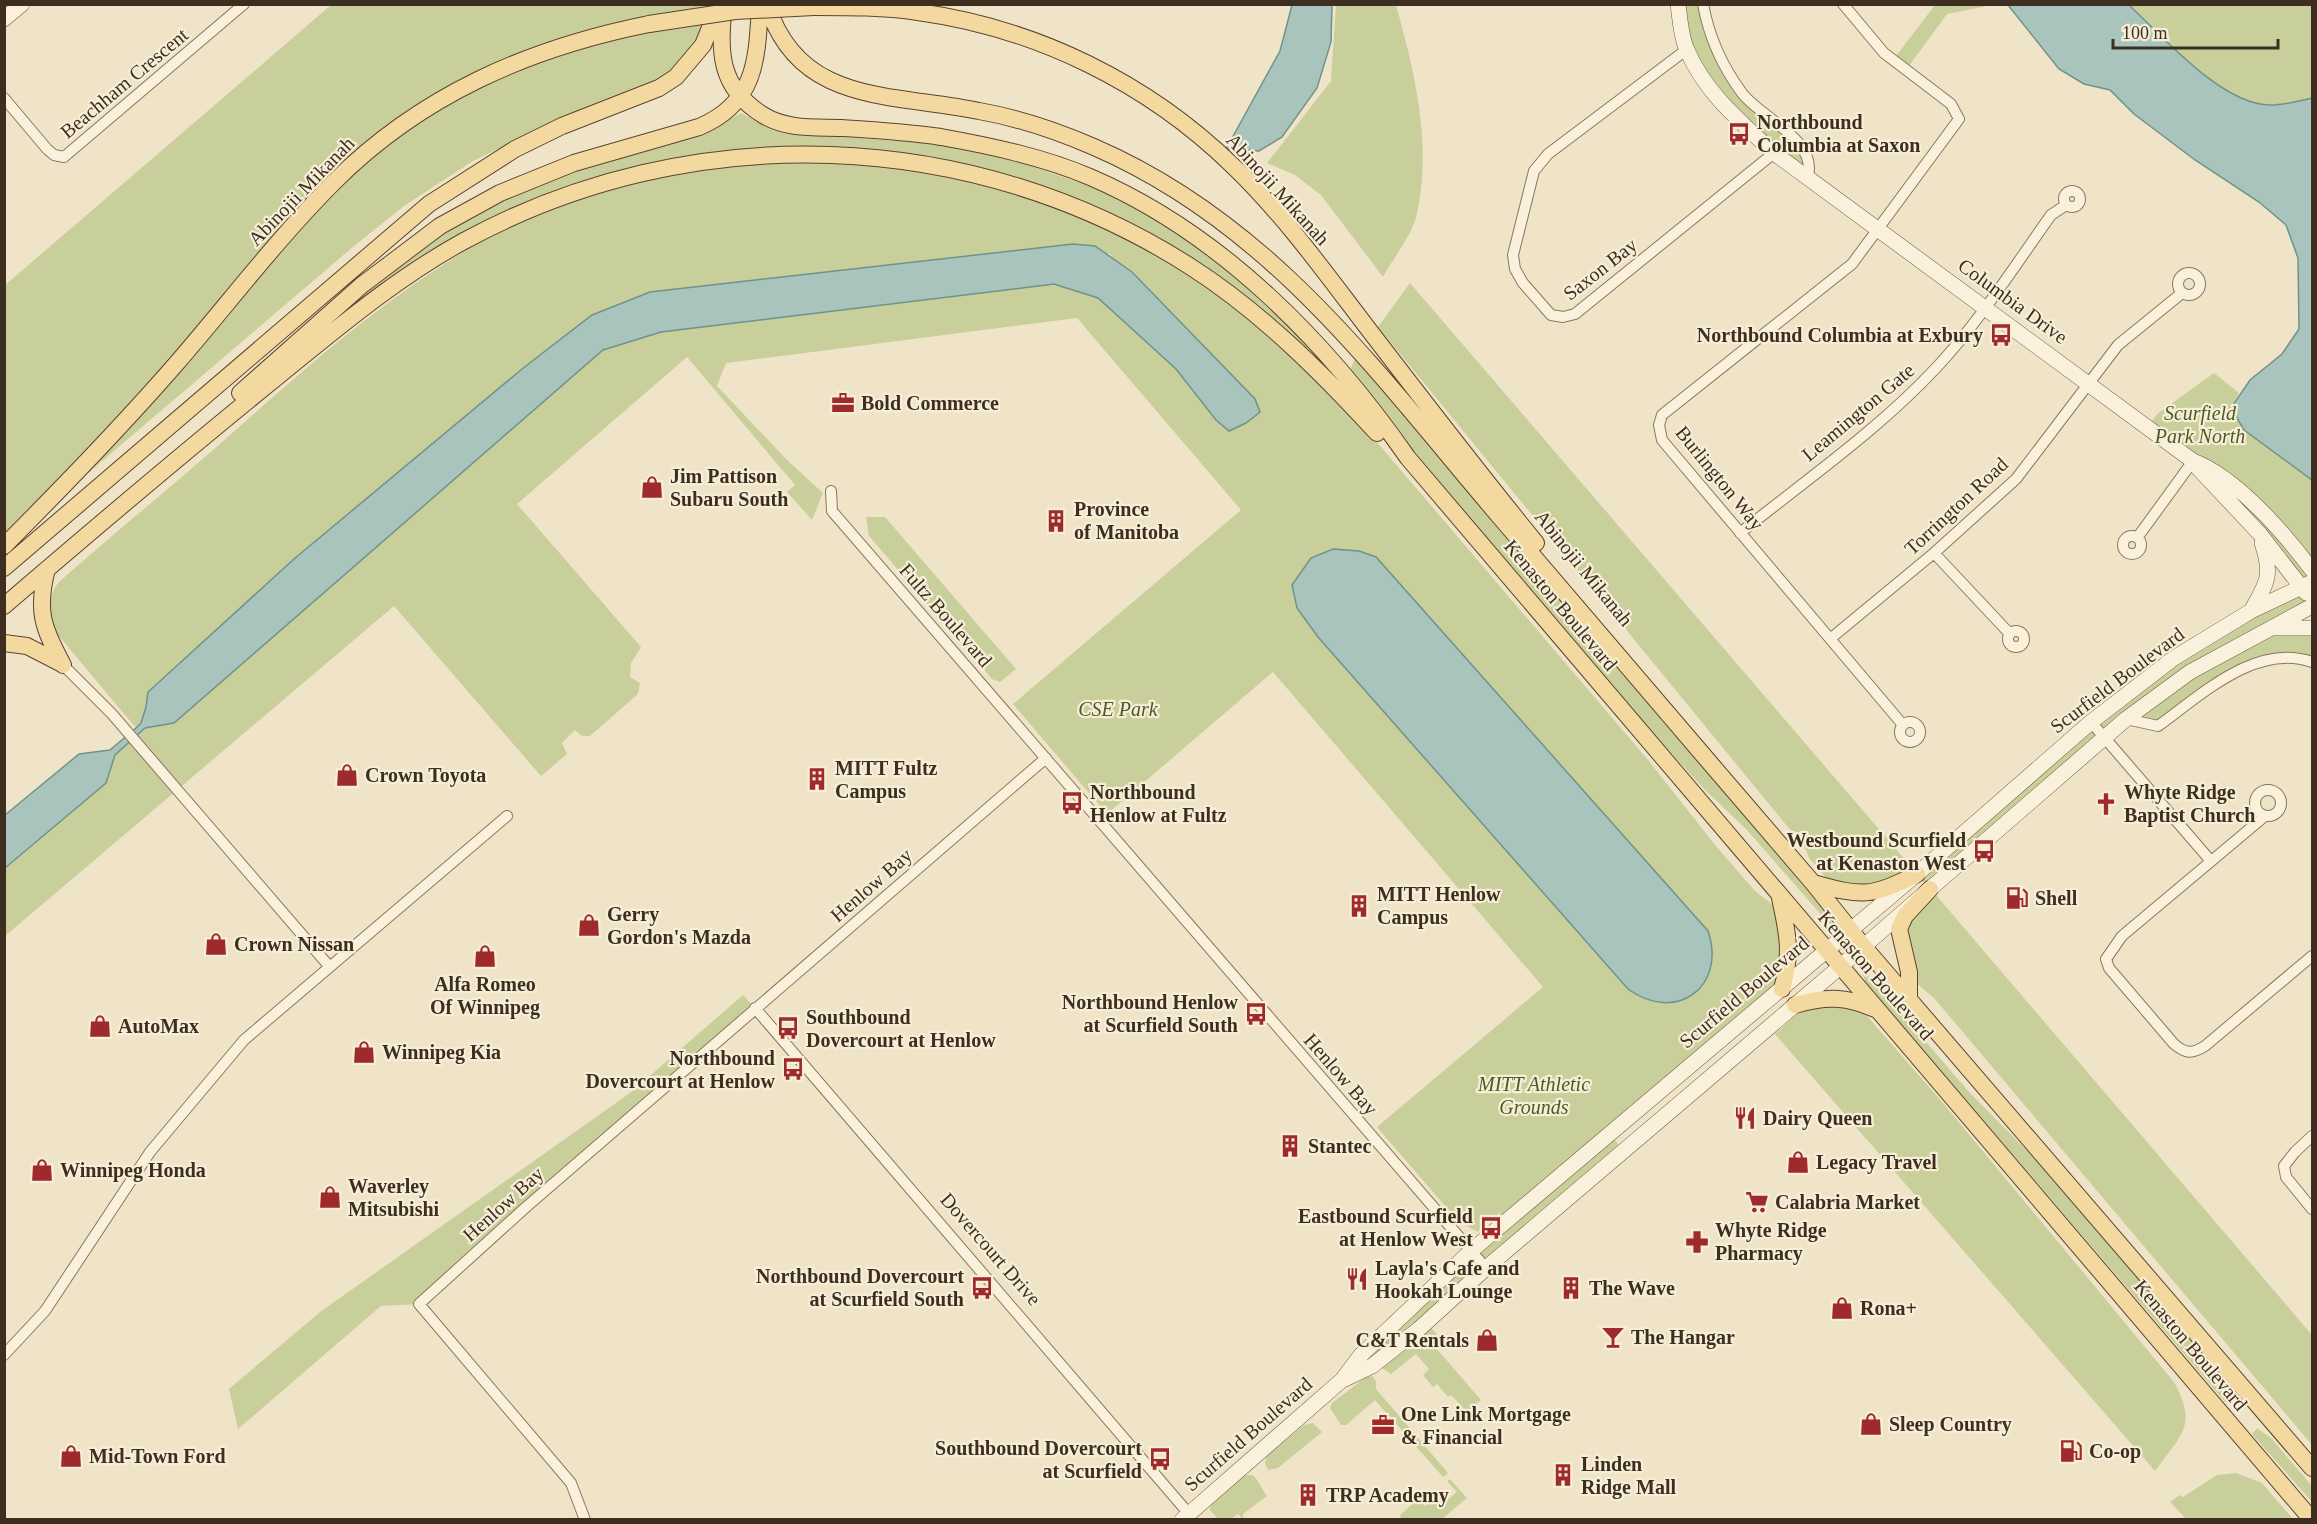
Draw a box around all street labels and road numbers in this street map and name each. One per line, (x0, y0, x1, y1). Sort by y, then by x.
street label: Beachham Crescent (56, 23, 192, 143)
street label: Abinojii Mikanah (1221, 129, 1334, 250)
street label: Abinojii Mikanah (244, 132, 359, 251)
street label: Saxon Bay (1559, 233, 1642, 305)
street label: Columbia Drive (1954, 254, 2072, 348)
street label: Leamington Gate (1798, 359, 1919, 466)
street label: Burlington Way (1671, 422, 1769, 535)
street label: Torrington Road (1900, 453, 2013, 560)
street label: Abinojii Mikanah (1530, 506, 1637, 631)
street label: Kenaston Boulevard (1500, 535, 1622, 675)
street label: Fultz Boulevard (895, 559, 997, 671)
street label: Scurfield Boulevard (2046, 623, 2188, 737)
street label: Henlow Bay (826, 844, 917, 927)
street label: Kenaston Boulevard (1814, 906, 1938, 1044)
street label: Scurfield Boulevard (1675, 932, 1813, 1052)
street label: Henlow Bay (1299, 1029, 1382, 1120)
street label: Henlow Bay (458, 1162, 548, 1247)
street label: Dovercourt Drive (936, 1188, 1046, 1310)
street label: Kenaston Boulevard (2130, 1275, 2252, 1415)
street label: Scurfield Boulevard (1180, 1373, 1316, 1495)

